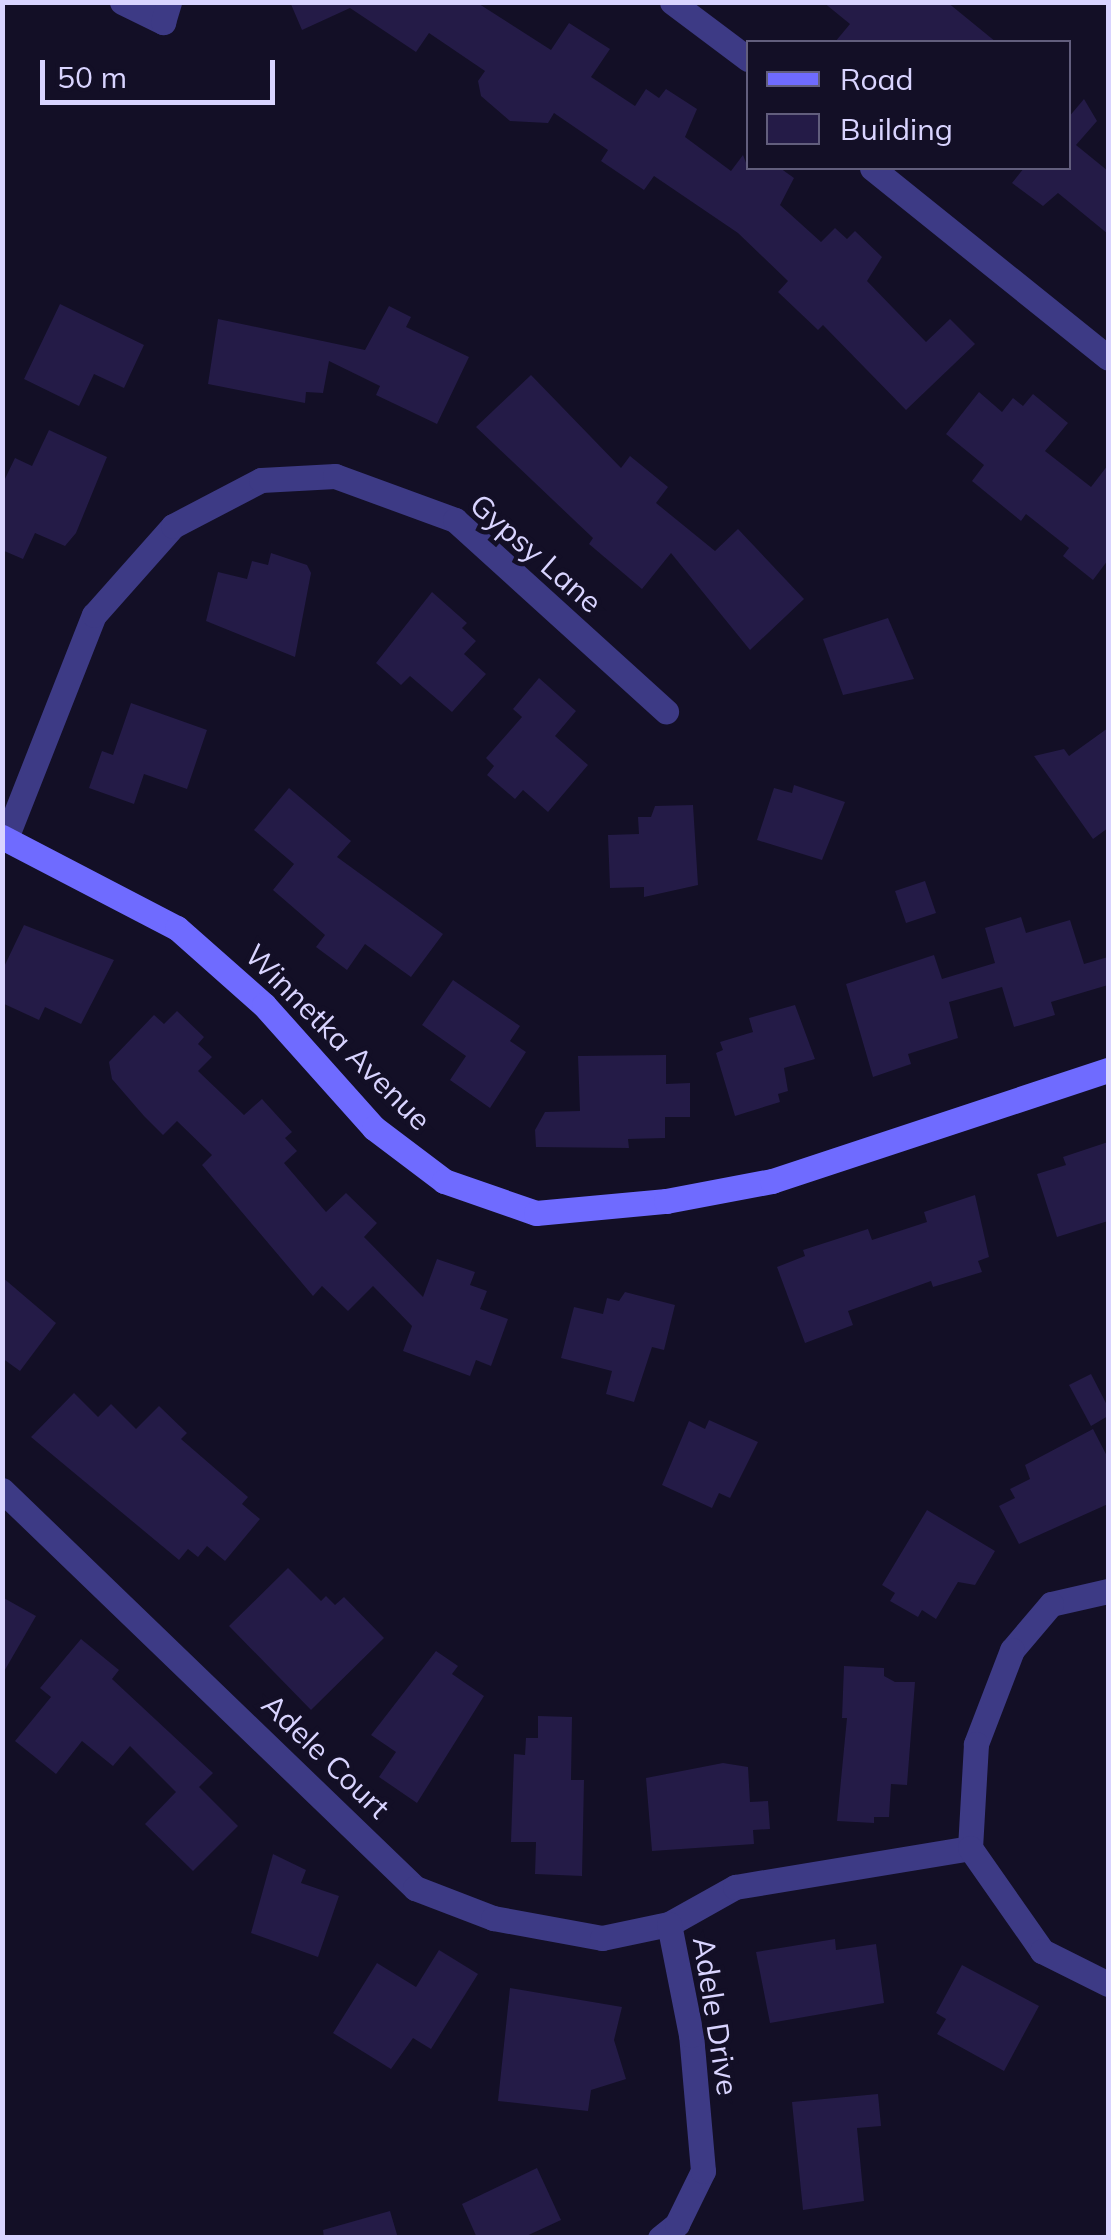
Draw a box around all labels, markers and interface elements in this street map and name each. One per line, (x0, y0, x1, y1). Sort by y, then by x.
scale bar (45, 40, 280, 102)
legend (746, 40, 1071, 170)
text: 50 m (57, 58, 127, 96)
text: Road (840, 60, 914, 98)
text: Building (840, 110, 953, 148)
street label: Gypsy Lane (463, 486, 609, 620)
street label: Winnetka Avenue (238, 937, 438, 1137)
street label: Adele Court (255, 1686, 397, 1826)
street label: Adele Drive (686, 1934, 746, 2098)

